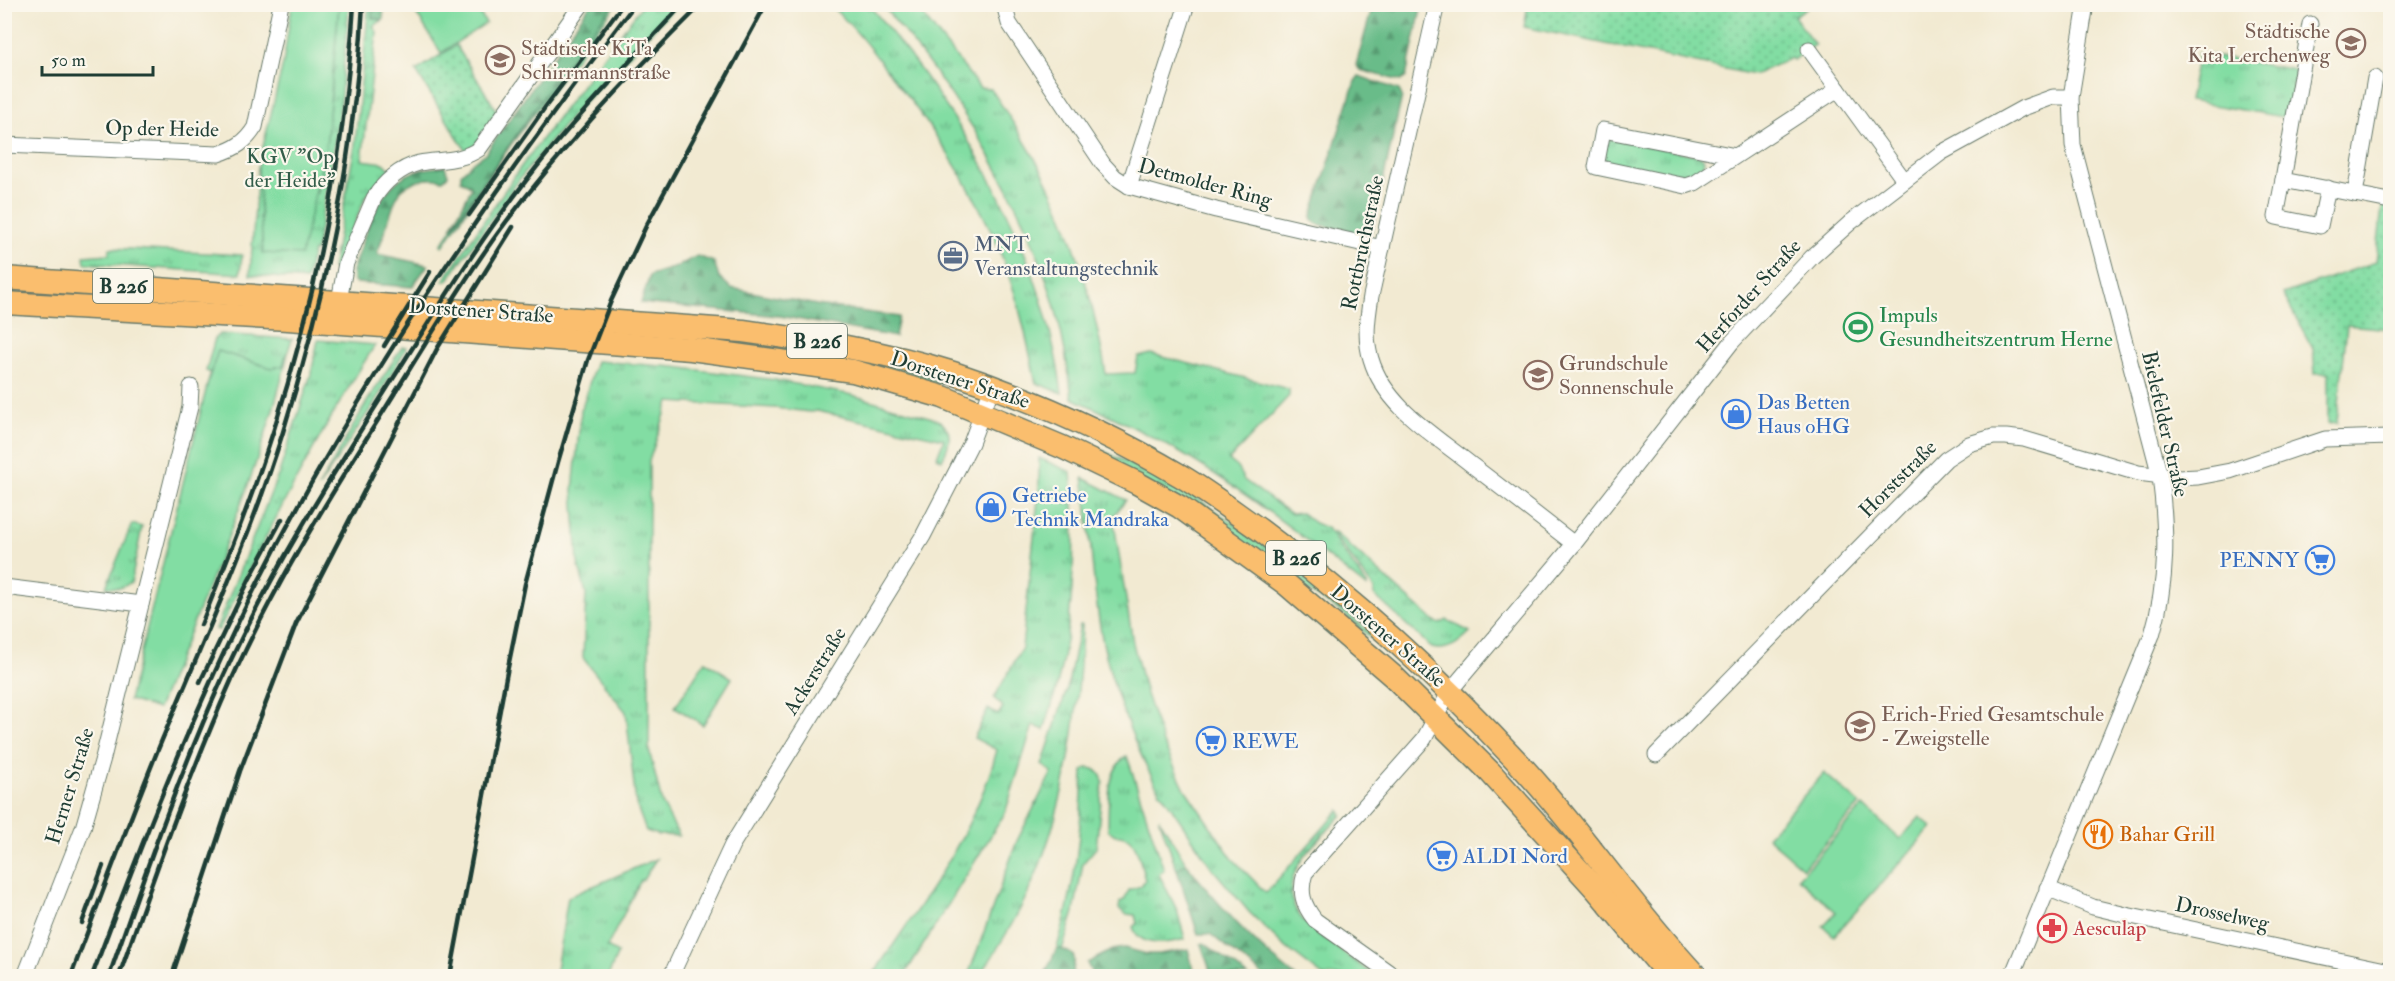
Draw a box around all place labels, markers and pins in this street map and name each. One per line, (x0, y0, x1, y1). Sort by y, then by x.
place label: Städtische Kita Lerchenweg (2188, 18, 2331, 69)
school or university icon: Städtische Kita Lerchenweg (2335, 27, 2367, 59)
place label: Städtische KiTa Schirrmannstraße (521, 35, 671, 86)
school or university icon: Städtische KiTa Schirrmannstraße (484, 44, 516, 76)
place label: MNT Veranstaltungstechnik (974, 231, 1159, 282)
office icon: MNT Veranstaltungstechnik (937, 240, 969, 272)
place label: Impuls Gesundheitszentrum Herne (1879, 302, 2113, 353)
sports icon: Impuls Gesundheitszentrum Herne (1842, 311, 1874, 343)
place label: Grundschule Sonnenschule (1559, 350, 1674, 401)
school or university icon: Grundschule Sonnenschule (1522, 359, 1554, 391)
place label: Das Betten Haus oHG (1757, 389, 1850, 440)
shop icon: Das Betten Haus oHG (1720, 398, 1752, 430)
place label: Getriebe Technik Mandraka (1012, 482, 1169, 533)
shop icon: Getriebe Technik Mandraka (975, 491, 1007, 523)
supermarket icon: PENNY (2304, 544, 2336, 576)
place label: PENNY (2219, 547, 2300, 574)
place label: Erich-Fried Gesamtschule - Zweigstelle (1881, 701, 2104, 752)
school or university icon: Erich-Fried Gesamtschule - Zweigstelle (1844, 710, 1876, 742)
supermarket icon: REWE (1195, 725, 1227, 757)
place label: REWE (1232, 728, 1299, 755)
restaurant icon: Bahar Grill (2082, 818, 2114, 850)
place label: Bahar Grill (2119, 821, 2216, 848)
supermarket icon: ALDI Nord (1426, 840, 1458, 872)
place label: ALDI Nord (1462, 843, 1569, 870)
pharmacy icon: Aesculap (2036, 912, 2068, 944)
place label: Aesculap (2072, 915, 2146, 942)

